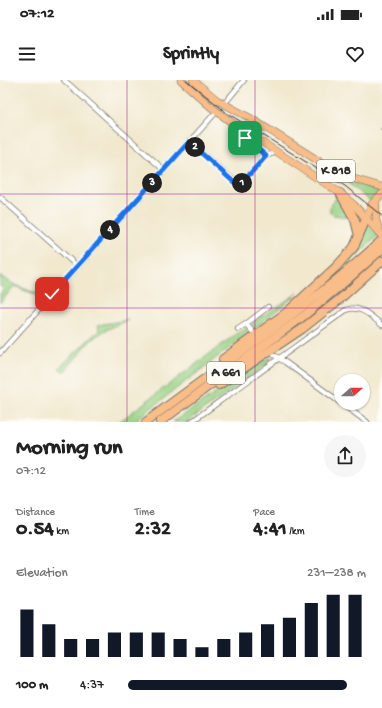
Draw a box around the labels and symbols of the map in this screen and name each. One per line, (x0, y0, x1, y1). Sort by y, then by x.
pin (228, 121, 262, 155)
pin: 2 (185, 137, 205, 157)
road number: K 818 (317, 160, 355, 182)
pin: 3 (142, 173, 162, 193)
pin: 1 (232, 173, 252, 193)
pin: 4 (100, 220, 120, 240)
pin (35, 277, 69, 311)
road number: A 661 (207, 362, 245, 384)
north arrow (334, 374, 370, 410)

